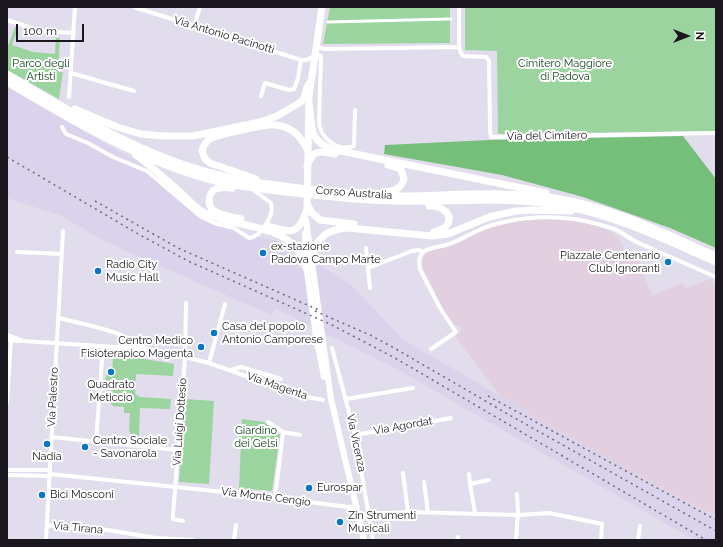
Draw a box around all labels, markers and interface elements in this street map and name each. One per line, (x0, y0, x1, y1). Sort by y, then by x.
street label: Via Antonio Pacinotti (172, 13, 276, 57)
scale bar (18, 16, 86, 42)
north arrow (667, 16, 707, 56)
text: 100 m (23, 24, 57, 38)
text: N (693, 32, 706, 40)
park label: Parco degli Artisti (12, 57, 70, 83)
park label: Cimitero Maggiore di Padova (518, 57, 612, 83)
street label: Via del Cimitero (507, 129, 587, 143)
street label: Corso Australia (315, 184, 393, 202)
place label: ex-stazione Padova Campo Marte (271, 240, 381, 266)
marker: ex-stazione Padova Campo Marte (258, 248, 268, 258)
place label: Piazzale Centenario Club Ignoranti (560, 249, 660, 275)
marker: Piazzale Centenario Club Ignoranti (663, 257, 673, 267)
place label: Radio City Music Hall (106, 258, 159, 284)
marker: Radio City Music Hall (93, 266, 103, 276)
place label: Casa del popolo Antonio Camporese (222, 320, 323, 346)
marker: Casa del popolo Antonio Camporese (209, 328, 219, 338)
place label: Centro Medico Fisioterapico Magenta (81, 334, 193, 360)
marker: Centro Medico Fisioterapico Magenta (196, 342, 206, 352)
street label: Via Palestro (45, 367, 61, 427)
marker: Quadrato Meticcio (106, 367, 116, 377)
street label: Via Magenta (245, 369, 309, 403)
street label: Via Luigi Dottesio (170, 377, 190, 467)
place label: Quadrato Meticcio (87, 378, 135, 404)
street label: Via Vicenza (343, 413, 369, 473)
street label: Via Agordat (373, 414, 433, 438)
park label: Giardino dei Gelsi (234, 424, 278, 450)
place label: Centro Sociale - Savonarola (93, 434, 167, 460)
marker: Nadia (42, 439, 52, 449)
marker: Centro Sociale - Savonarola (80, 442, 90, 452)
place label: Nadia (32, 450, 62, 464)
place label: Eurospar (317, 481, 362, 495)
marker: Eurospar (304, 483, 314, 493)
street label: Via Monte Cengio (220, 485, 312, 509)
place label: Bici Mosconi (50, 488, 114, 502)
marker: Bici Mosconi (37, 490, 47, 500)
place label: Zin Strumenti Musicali (348, 509, 416, 535)
marker: Zin Strumenti Musicali (335, 517, 345, 527)
street label: Via Tirana (53, 519, 103, 537)

